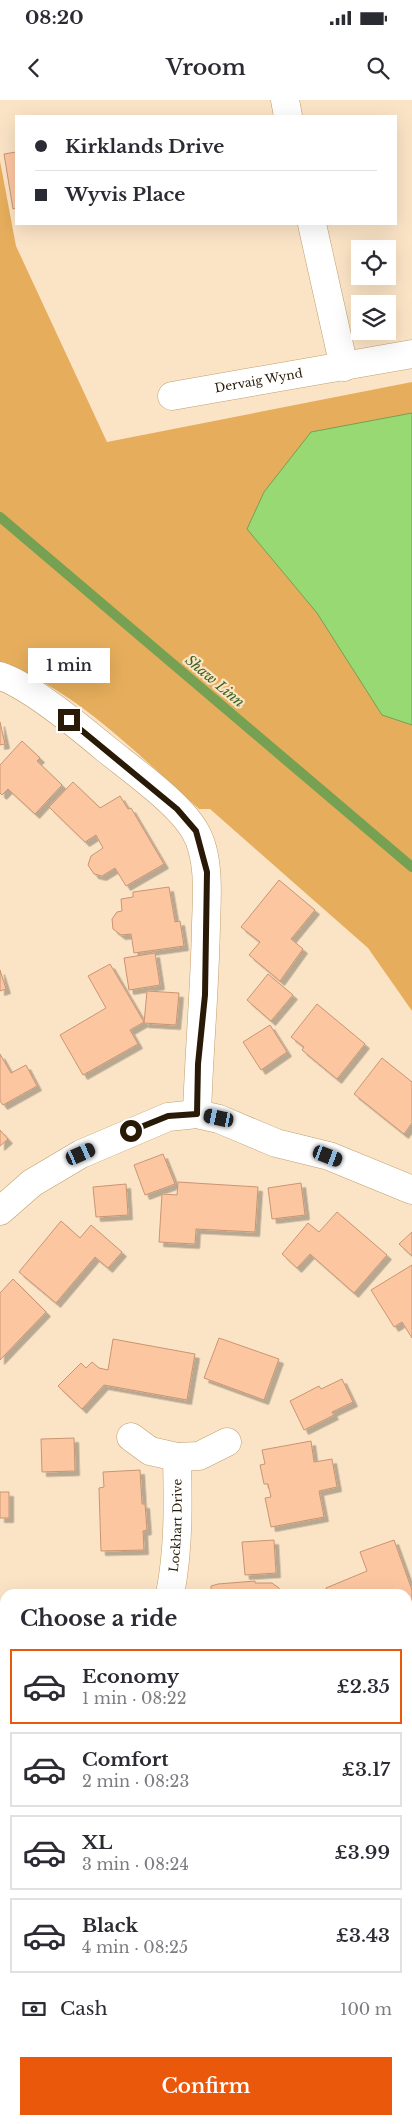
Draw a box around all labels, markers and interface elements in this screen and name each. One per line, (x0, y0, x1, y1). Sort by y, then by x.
text: 08:20 (25, 6, 84, 29)
icon: back (20, 54, 48, 82)
text: Vroom (166, 54, 246, 81)
icon: search (364, 54, 392, 82)
text: Kirklands Drive (65, 135, 224, 158)
text: Wyvis Place (65, 183, 185, 206)
map controls (351, 240, 396, 340)
button: locate (351, 240, 396, 285)
button: layers (351, 295, 396, 340)
street label: Dervaig Wynd (213, 365, 304, 395)
callout: 1 min (28, 648, 110, 682)
water label: Shaw Linn (182, 651, 248, 711)
text: 1 min (46, 655, 92, 675)
route end (58, 709, 80, 731)
car (202, 1108, 235, 1128)
route start (120, 1120, 142, 1142)
car (64, 1141, 97, 1167)
car (311, 1144, 344, 1168)
street label: Lockhart Drive (166, 1479, 185, 1573)
text: Choose a ride (20, 1605, 177, 1632)
icon: car (22, 1664, 67, 1709)
text: Economy (82, 1665, 179, 1688)
text: £2.35 (336, 1675, 390, 1698)
text: 1 min · 08:22 (82, 1688, 187, 1708)
icon: car (22, 1747, 67, 1792)
text: Comfort (82, 1748, 169, 1771)
text: £3.17 (342, 1758, 390, 1781)
text: 2 min · 08:23 (82, 1771, 189, 1791)
icon: car (22, 1830, 67, 1875)
text: XL (82, 1831, 112, 1854)
text: £3.99 (335, 1841, 390, 1864)
text: 3 min · 08:24 (82, 1854, 189, 1874)
icon: car (22, 1913, 67, 1958)
text: Black (82, 1914, 138, 1937)
text: £3.43 (336, 1924, 390, 1947)
text: 4 min · 08:25 (82, 1937, 188, 1957)
icon: cash (20, 1995, 48, 2023)
text: Cash (60, 1997, 107, 2020)
text: 100 m (340, 1999, 392, 2019)
button: Confirm (20, 2057, 392, 2115)

